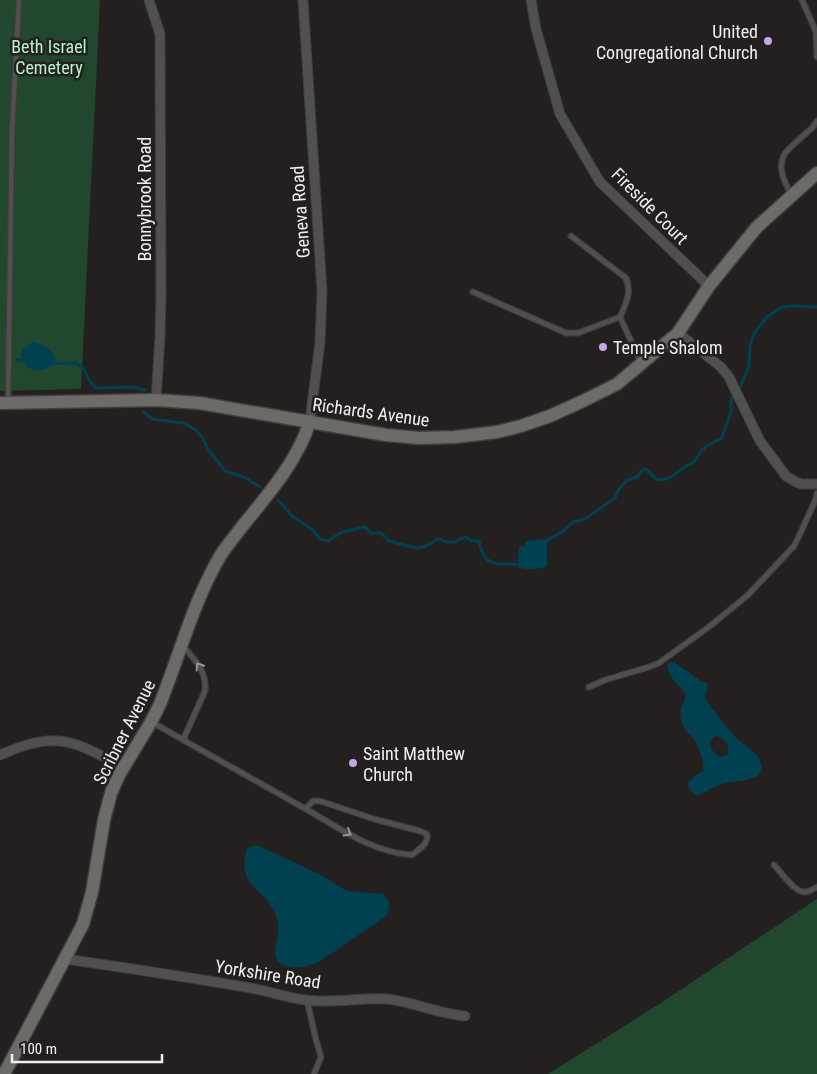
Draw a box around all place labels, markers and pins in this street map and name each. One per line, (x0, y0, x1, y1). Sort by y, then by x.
place label: United Congregational Church (596, 21, 758, 63)
marker: United Congregational Church (762, 35, 774, 47)
place label: Temple Shalom (613, 337, 722, 358)
marker: Temple Shalom (597, 341, 609, 353)
place label: Saint Matthew Church (363, 743, 465, 785)
marker: Saint Matthew Church (347, 757, 359, 769)

